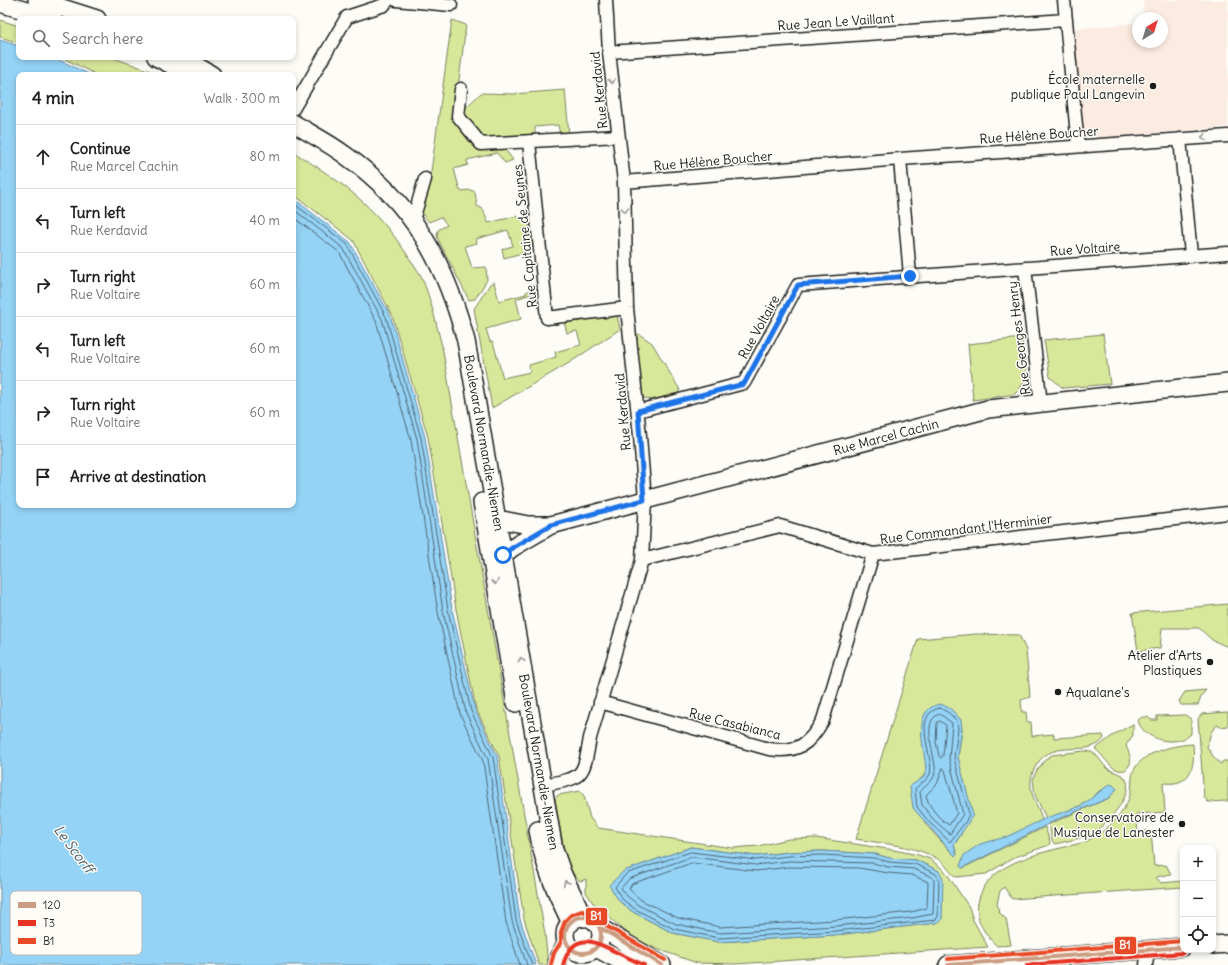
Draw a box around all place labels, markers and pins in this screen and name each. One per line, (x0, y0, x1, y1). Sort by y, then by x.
place label: École maternelle publique Paul Langevin (1011, 70, 1145, 103)
marker: École maternelle publique Paul Langevin (1148, 81, 1158, 91)
place label: Atelier d'Arts Plastiques (1128, 647, 1202, 679)
marker: Atelier d'Arts Plastiques (1205, 657, 1215, 667)
place label: Aqualane's (1066, 684, 1130, 701)
marker: Aqualane's (1053, 687, 1063, 697)
place label: Conservatoire de Musique de Lanester (1053, 809, 1175, 841)
marker: Conservatoire de Musique de Lanester (1177, 819, 1187, 829)

